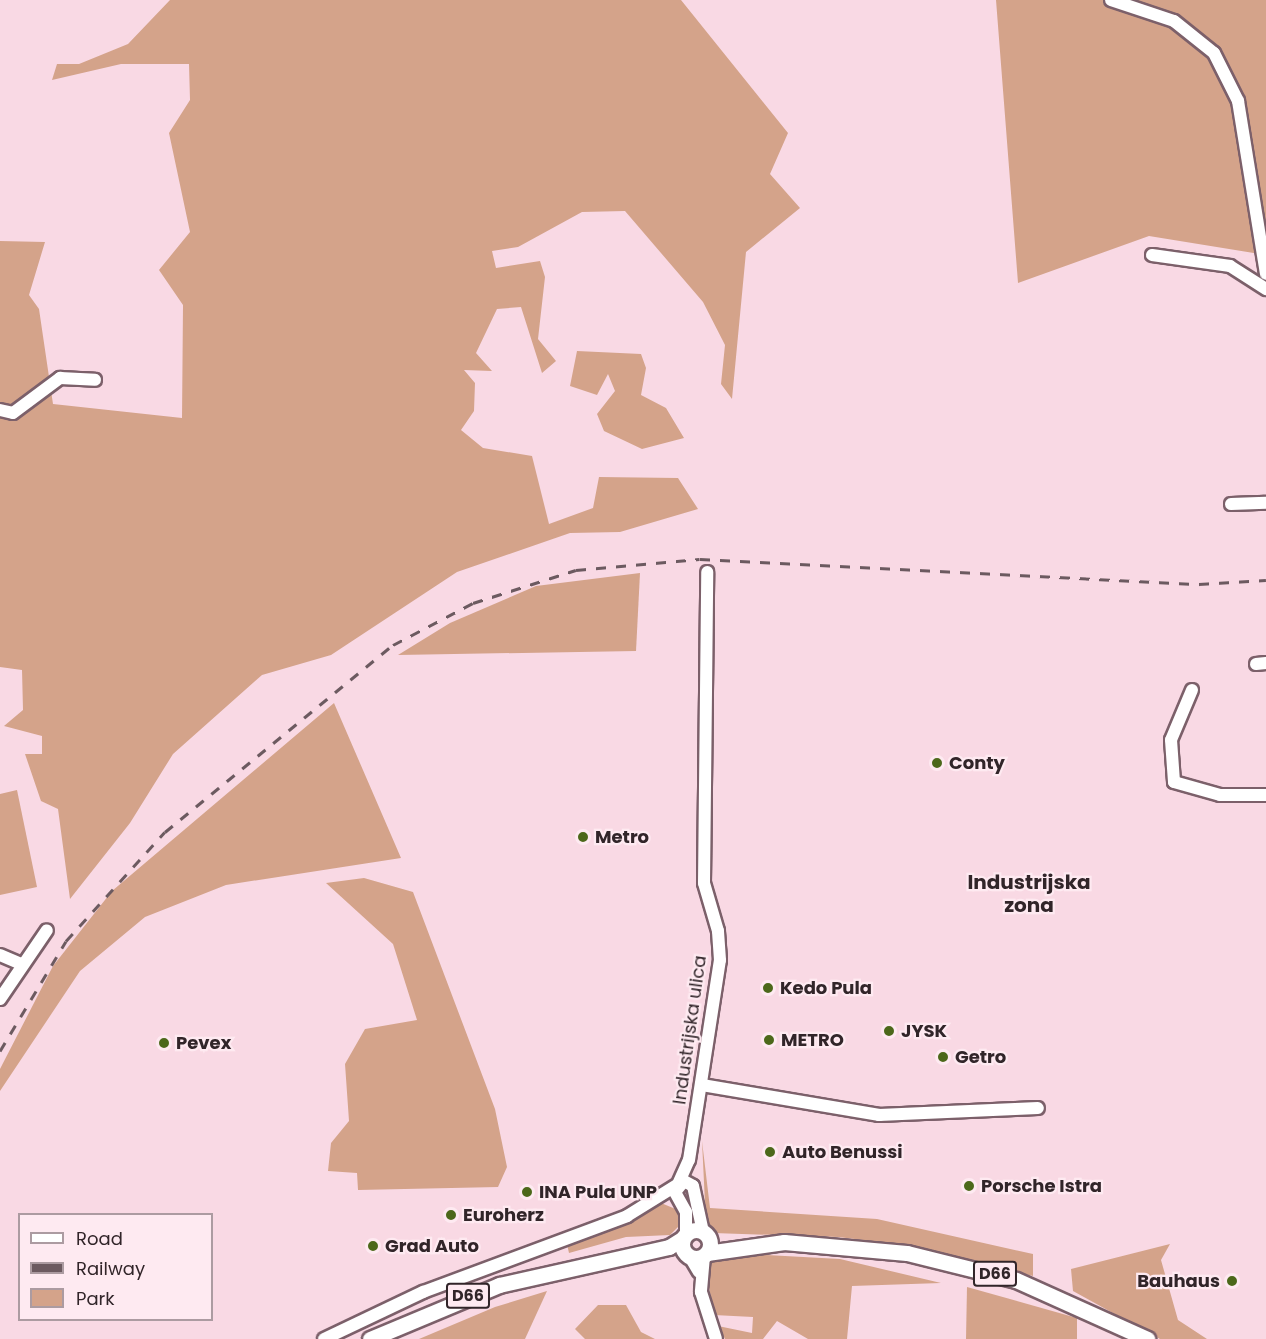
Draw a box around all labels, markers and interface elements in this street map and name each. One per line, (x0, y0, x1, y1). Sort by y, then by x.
place label: Conty (949, 752, 1005, 774)
marker: Conty (930, 756, 944, 770)
place label: Metro (595, 826, 649, 848)
marker: Metro (576, 830, 590, 844)
district label: Industrijska zona (967, 870, 1091, 917)
street label: Industrijska ulica (669, 954, 711, 1106)
place label: Kedo Pula (780, 977, 872, 999)
marker: Kedo Pula (761, 981, 775, 995)
place label: JYSK (901, 1020, 947, 1042)
marker: JYSK (882, 1024, 896, 1038)
place label: METRO (781, 1029, 844, 1051)
place label: Pevex (176, 1032, 231, 1054)
marker: METRO (762, 1033, 776, 1047)
marker: Pevex (157, 1036, 171, 1050)
place label: Getro (955, 1046, 1006, 1068)
marker: Getro (936, 1050, 950, 1064)
place label: Auto Benussi (782, 1141, 903, 1163)
marker: Auto Benussi (763, 1145, 777, 1159)
place label: Porsche Istra (981, 1175, 1102, 1197)
marker: Porsche Istra (962, 1179, 976, 1193)
place label: INA Pula UNP (539, 1181, 657, 1203)
marker: INA Pula UNP (520, 1185, 534, 1199)
place label: Euroherz (463, 1204, 544, 1226)
marker: Euroherz (444, 1208, 458, 1222)
legend (18, 1213, 213, 1321)
text: Road (76, 1226, 123, 1251)
place label: Grad Auto (385, 1235, 479, 1257)
marker: Grad Auto (366, 1239, 380, 1253)
text: Railway (76, 1256, 145, 1281)
road number: D66 (972, 1261, 1018, 1287)
place label: Bauhaus (1137, 1270, 1220, 1292)
marker: Bauhaus (1225, 1274, 1239, 1288)
road number: D66 (446, 1283, 490, 1309)
text: Park (76, 1286, 115, 1311)

